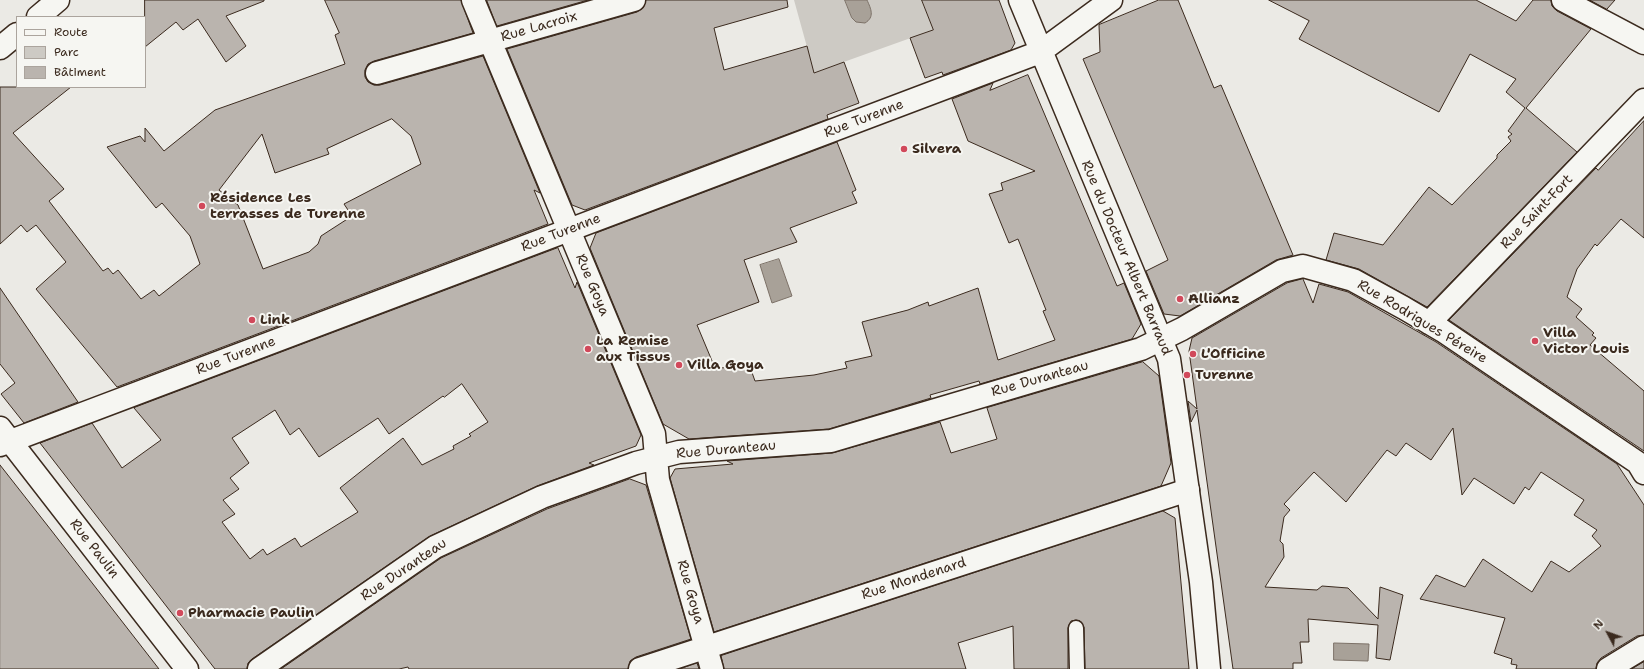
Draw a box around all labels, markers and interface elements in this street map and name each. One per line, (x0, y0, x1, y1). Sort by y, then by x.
street label: Rue Lacroix (499, 8, 579, 46)
legend (16, 16, 146, 88)
text: Route (54, 24, 88, 40)
text: Parc (54, 44, 79, 60)
text: Bâtiment (54, 64, 106, 80)
street label: Rue Turenne (822, 96, 906, 142)
place label: Silvera (912, 141, 961, 157)
marker: Silvera (899, 144, 909, 154)
street label: Rue du Docteur Albert Barraud (1077, 158, 1175, 358)
street label: Rue Saint-Fort (1497, 171, 1577, 253)
place label: Résidence Les terrasses de Turenne (210, 190, 365, 222)
marker: Résidence Les terrasses de Turenne (197, 201, 207, 211)
street label: Rue Turenne (519, 210, 603, 256)
street label: Rue Goya (571, 251, 613, 319)
street label: Rue Rodrigues Péreire (1354, 277, 1490, 367)
place label: Allianz (1188, 291, 1240, 307)
marker: Allianz (1175, 294, 1185, 304)
place label: Link (260, 312, 290, 328)
marker: Link (247, 315, 257, 325)
place label: Villa Victor Louis (1543, 325, 1629, 358)
street label: Rue Turenne (194, 333, 278, 379)
place label: La Remise aux Tissus (596, 333, 670, 366)
marker: Villa Victor Louis (1530, 336, 1540, 346)
marker: La Remise aux Tissus (583, 344, 593, 354)
place label: L'Officine (1201, 346, 1265, 362)
marker: L'Officine (1188, 349, 1198, 359)
place label: Villa Goya (687, 357, 763, 373)
street label: Rue Duranteau (990, 357, 1090, 401)
marker: Villa Goya (674, 360, 684, 370)
place label: Turenne (1195, 367, 1254, 383)
marker: Turenne (1182, 370, 1192, 380)
street label: Rue Duranteau (675, 437, 777, 463)
street label: Rue Paulin (66, 516, 122, 582)
street label: Rue Duranteau (358, 535, 450, 605)
street label: Rue Mondenard (860, 554, 968, 604)
street label: Rue Goya (673, 558, 707, 626)
place label: Pharmacie Paulin (188, 605, 314, 621)
marker: Pharmacie Paulin (175, 608, 185, 618)
north arrow (1588, 613, 1628, 653)
text: N (1590, 617, 1607, 633)

